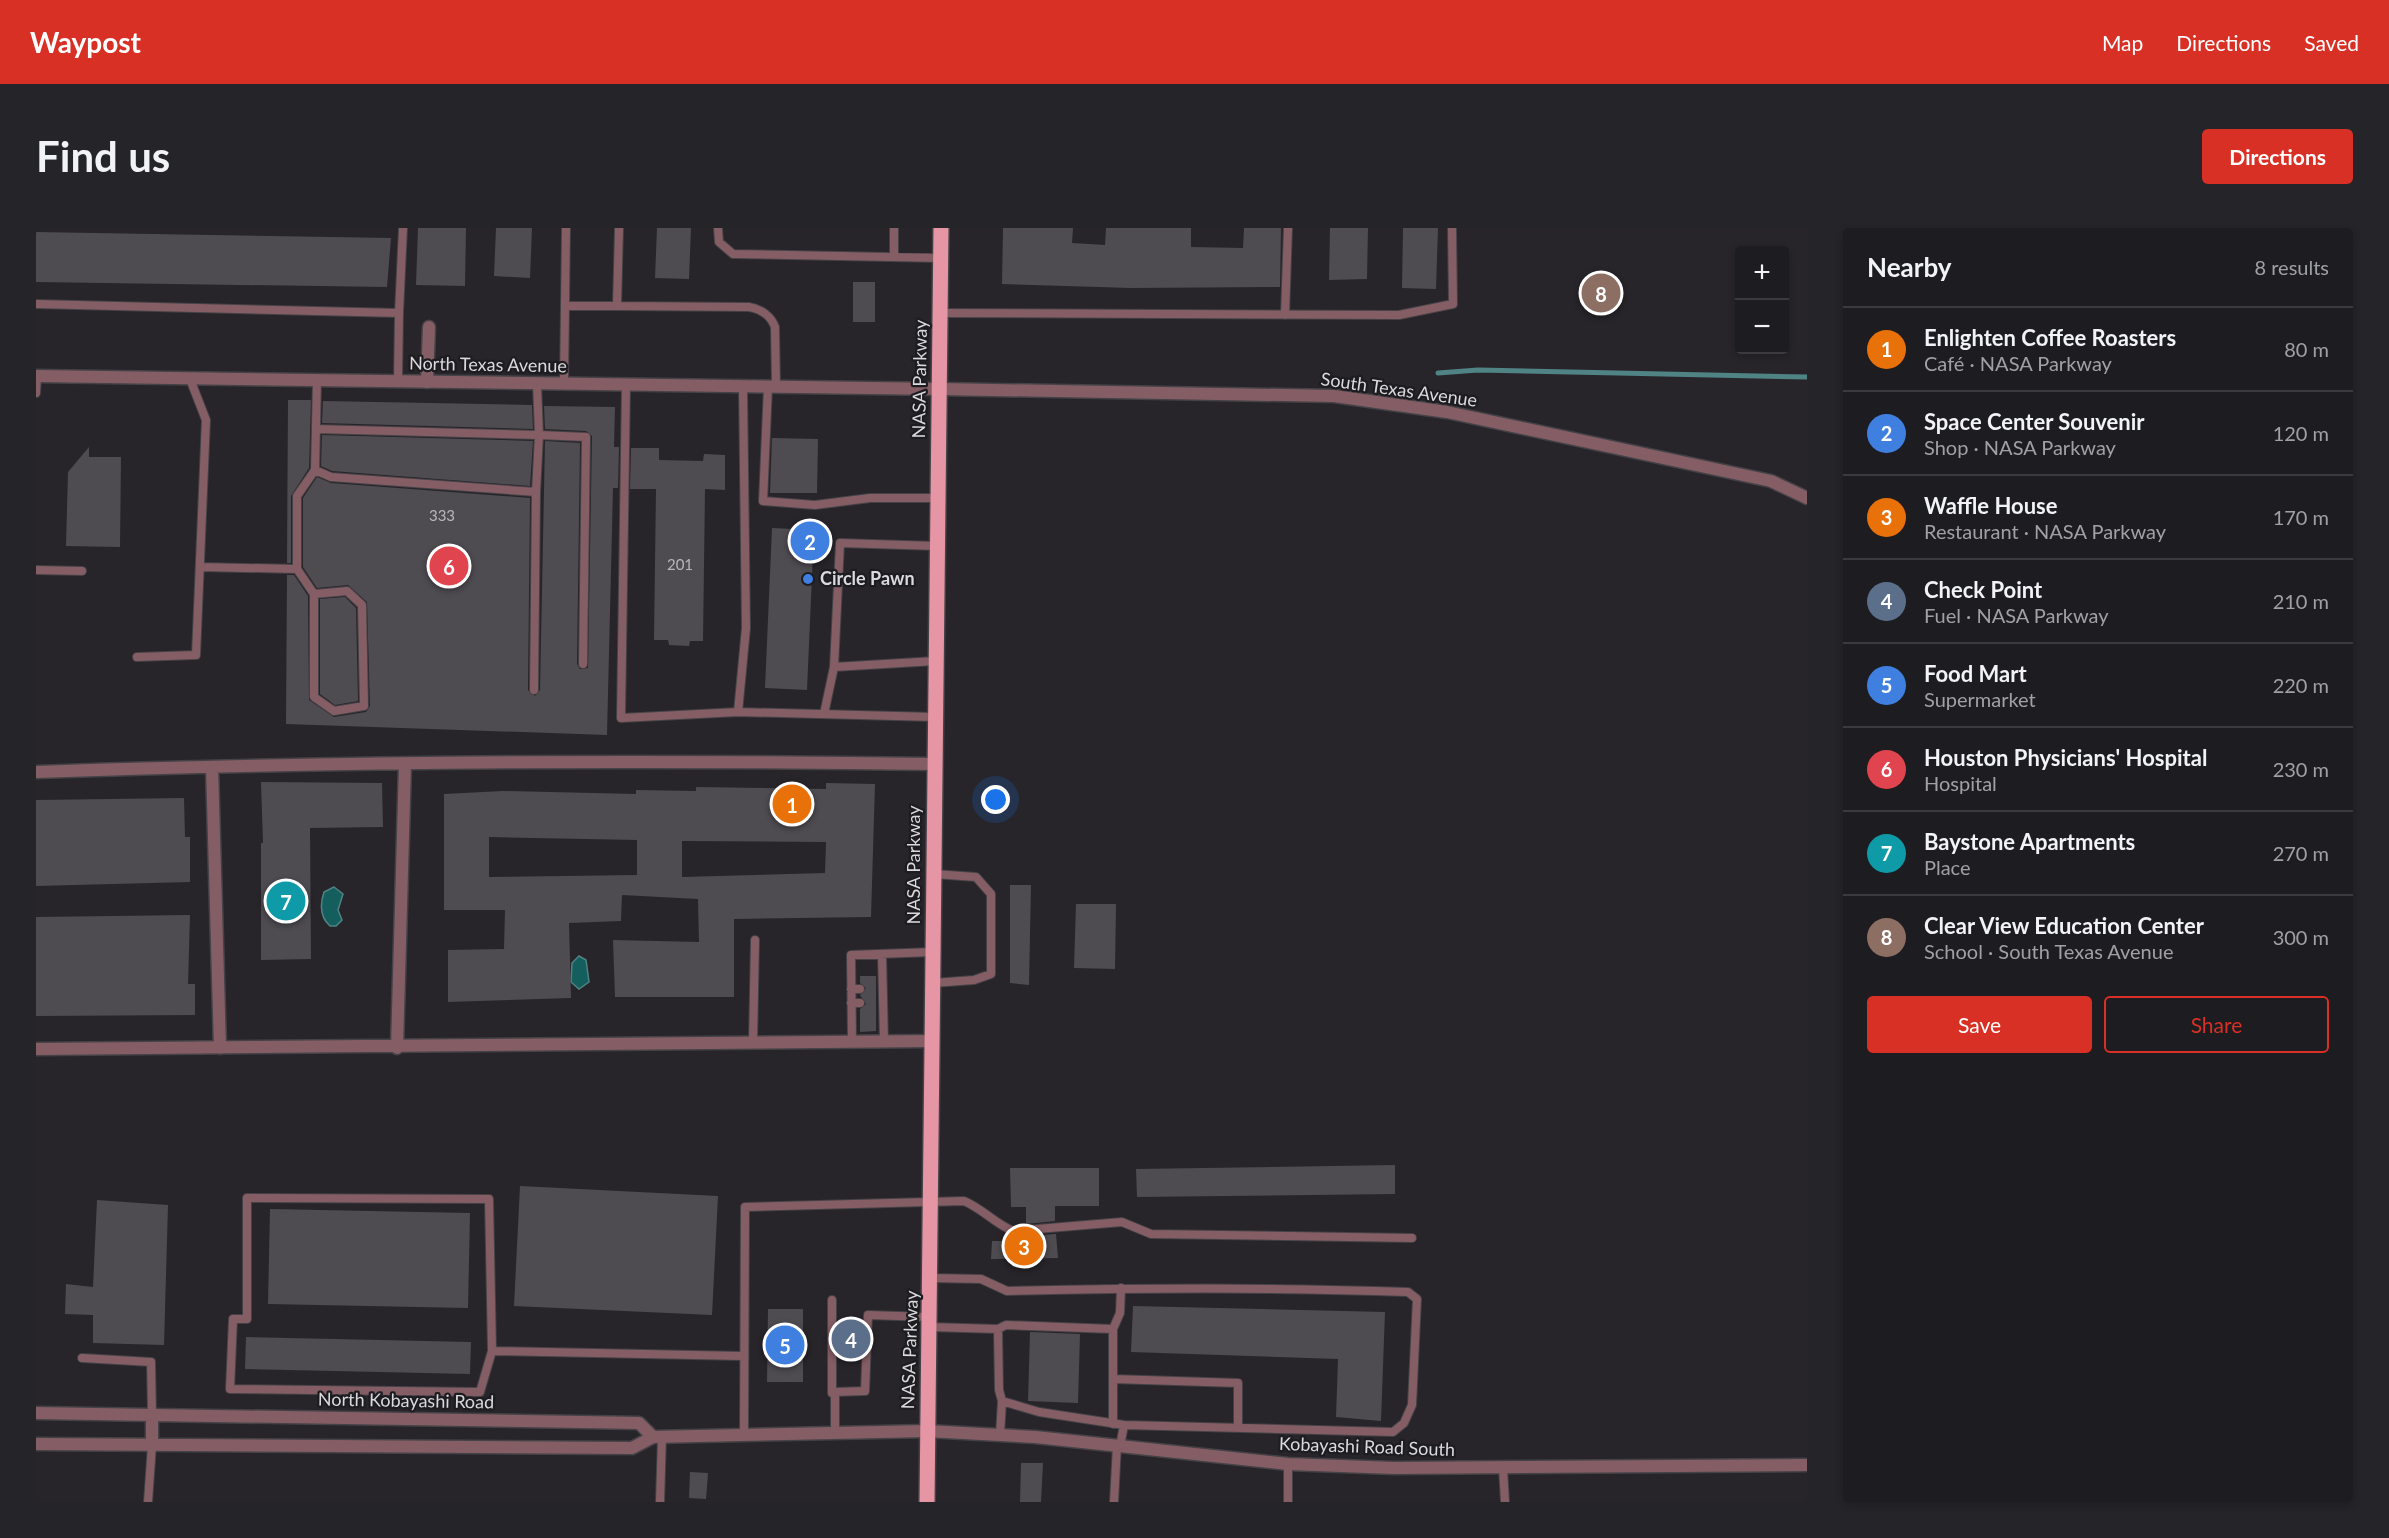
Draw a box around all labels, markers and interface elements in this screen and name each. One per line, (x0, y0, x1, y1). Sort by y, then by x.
text: Waypost (30, 25, 141, 59)
text: Map (2102, 30, 2143, 55)
text: Directions (2176, 30, 2271, 55)
text: Saved (2304, 30, 2359, 55)
button: Directions (2202, 129, 2353, 184)
text: Find us (36, 131, 170, 181)
map controls (1735, 246, 1789, 354)
button: + (1735, 246, 1789, 300)
text: Nearby (1867, 251, 1952, 283)
text: 8 results (2254, 255, 2329, 279)
pin: 8 (1582, 270, 1620, 316)
button: − (1735, 300, 1789, 354)
street label: NASA Parkway (907, 319, 931, 439)
text: Enlighten Coffee Roasters (1924, 324, 2176, 351)
text: 1 (1881, 337, 1892, 361)
text: 80 m (2284, 337, 2329, 361)
text: Café · NASA Parkway (1924, 351, 2112, 375)
street label: North Texas Avenue (409, 352, 567, 376)
street label: South Texas Avenue (1320, 367, 1479, 411)
text: Space Center Souvenir (1924, 408, 2145, 435)
text: 2 (1881, 421, 1892, 445)
text: 120 m (2273, 421, 2329, 445)
text: Shop · NASA Parkway (1924, 435, 2116, 459)
text: Waffle House (1924, 492, 2057, 519)
text: 3 (1881, 505, 1892, 529)
text: 170 m (2273, 505, 2329, 529)
house number: 333 (429, 506, 455, 524)
pin: 2 (790, 518, 830, 564)
text: Restaurant · NASA Parkway (1924, 519, 2166, 543)
pin: 6 (430, 544, 468, 588)
house number: 201 (667, 555, 693, 573)
place label: Circle Pawn (820, 567, 915, 589)
marker: Circle Pawn (801, 572, 815, 586)
text: Check Point (1924, 576, 2042, 603)
text: 4 (1881, 589, 1892, 613)
text: 210 m (2273, 589, 2329, 613)
text: Fuel · NASA Parkway (1924, 603, 2109, 627)
text: Food Mart (1924, 660, 2027, 687)
text: 5 (1881, 673, 1892, 697)
text: 220 m (2273, 673, 2329, 697)
text: Supermarket (1924, 687, 2036, 711)
text: Houston Physicians' Hospital (1924, 744, 2207, 771)
text: 6 (1881, 757, 1892, 781)
text: 230 m (2273, 757, 2329, 781)
text: Hospital (1924, 771, 1997, 795)
pin: 1 (772, 782, 812, 826)
your location (981, 785, 1010, 814)
street label: NASA Parkway (902, 805, 924, 924)
text: Baystone Apartments (1924, 828, 2135, 855)
text: 7 (1881, 841, 1892, 865)
text: 270 m (2273, 841, 2329, 865)
text: Place (1924, 855, 1971, 879)
pin: 7 (266, 878, 306, 924)
text: Clear View Education Center (1924, 912, 2204, 939)
text: 8 (1881, 925, 1892, 949)
text: 300 m (2273, 925, 2329, 949)
text: School · South Texas Avenue (1924, 939, 2174, 963)
button: Save (1867, 996, 2092, 1053)
button: Share (2104, 996, 2329, 1053)
pin: 3 (1004, 1224, 1044, 1268)
street label: NASA Parkway (896, 1289, 922, 1410)
pin: 4 (832, 1316, 870, 1362)
pin: 5 (766, 1322, 804, 1368)
street label: North Kobayashi Road (318, 1387, 494, 1413)
street label: Kobayashi Road South (1279, 1432, 1455, 1460)

